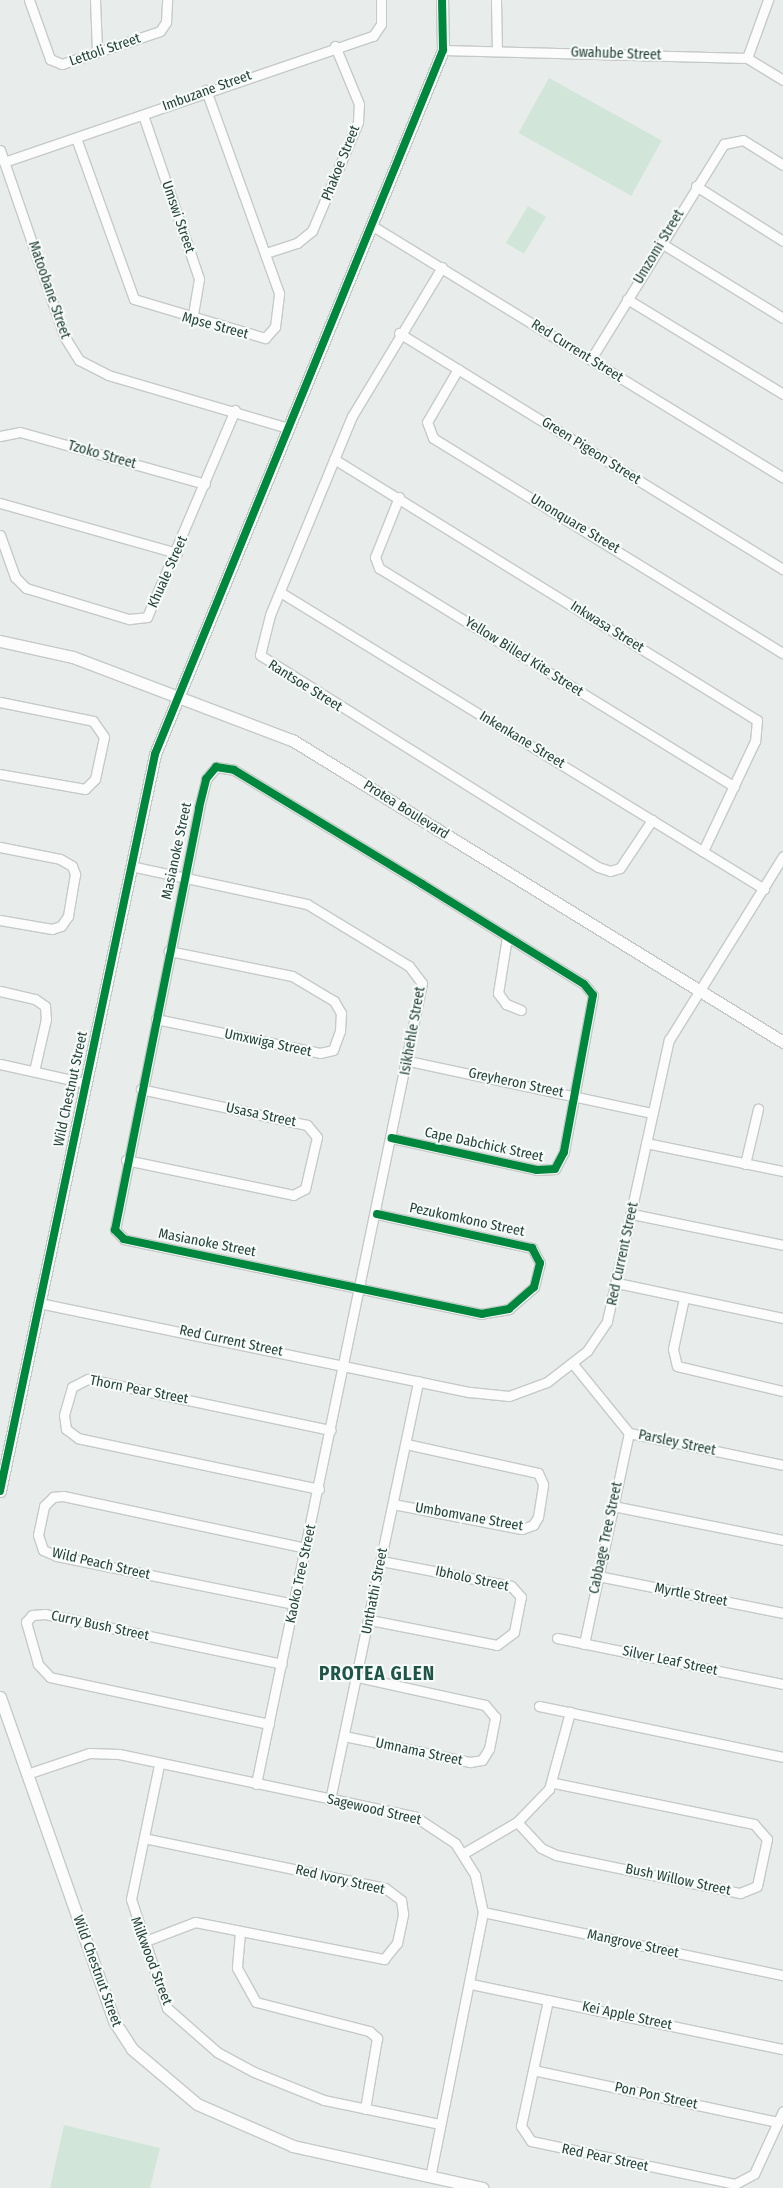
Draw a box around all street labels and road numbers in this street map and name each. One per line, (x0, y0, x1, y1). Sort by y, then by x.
street label: Lettoli Street (67, 30, 143, 70)
street label: Gwahube Street (570, 44, 662, 64)
street label: Imbuzane Street (160, 67, 254, 115)
street label: Phakoe Street (318, 123, 364, 203)
street label: Umswi Street (158, 179, 198, 255)
street label: Umzomi Street (630, 207, 688, 287)
street label: Matoobane Street (24, 239, 74, 341)
street label: Mpse Street (180, 309, 250, 343)
street label: Red Current Street (528, 316, 626, 386)
street label: Green Pigeon Street (538, 414, 644, 488)
street label: Tzoko Street (66, 437, 138, 473)
street label: Unonquare Street (527, 491, 623, 557)
street label: Khuale Street (145, 533, 191, 611)
street label: Inkwasa Street (567, 598, 647, 656)
street label: Yellow Billed Kite Street (462, 614, 586, 700)
street label: Rantsoe Street (265, 657, 345, 715)
street label: Inkenkane Street (476, 708, 568, 772)
street label: Protea Boulevard (360, 777, 452, 843)
street label: Masianoke Street (159, 801, 195, 901)
street label: Isikhehle Street (397, 985, 429, 1077)
street label: Umxwiga Street (223, 1026, 313, 1060)
street label: Wild Chestnut Street (51, 1030, 91, 1148)
street label: Greyheron Street (467, 1065, 565, 1101)
street label: Usasa Street (224, 1099, 298, 1131)
street label: Cape Dabchick Street (423, 1124, 545, 1166)
street label: Pezukomkono Street (408, 1200, 526, 1240)
street label: Red Current Street (604, 1201, 642, 1307)
street label: Masianoke Street (157, 1225, 257, 1261)
street label: Red Current Street (178, 1322, 284, 1360)
street label: Thorn Pear Street (88, 1372, 190, 1408)
street label: Parsley Street (637, 1427, 717, 1459)
street label: Cabbage Tree Street (586, 1481, 626, 1595)
street label: Umbomvane Street (414, 1499, 524, 1535)
street label: Kaoko Tree Street (282, 1523, 320, 1625)
street label: Wild Peach Street (50, 1545, 152, 1583)
street label: Unthathi Street (358, 1546, 392, 1636)
street label: Ibholo Street (434, 1563, 510, 1595)
street label: Myrtle Street (653, 1580, 729, 1610)
street label: Curry Bush Street (50, 1607, 150, 1645)
street label: Silver Leaf Street (621, 1643, 719, 1679)
street label: Umnama Street (374, 1735, 464, 1769)
street label: Sagewood Street (325, 1791, 423, 1829)
street label: Bush Willow Street (624, 1861, 732, 1899)
street label: Red Ivory Street (294, 1862, 386, 1898)
street label: Wild Chestnut Street (69, 1913, 125, 2029)
street label: Milkwood Street (127, 1915, 175, 2007)
street label: Mangrove Street (586, 1926, 680, 1962)
street label: Kei Apple Street (581, 1998, 673, 2034)
street label: Pon Pon Street (613, 2079, 699, 2113)
street label: Red Pear Street (560, 2141, 650, 2175)

